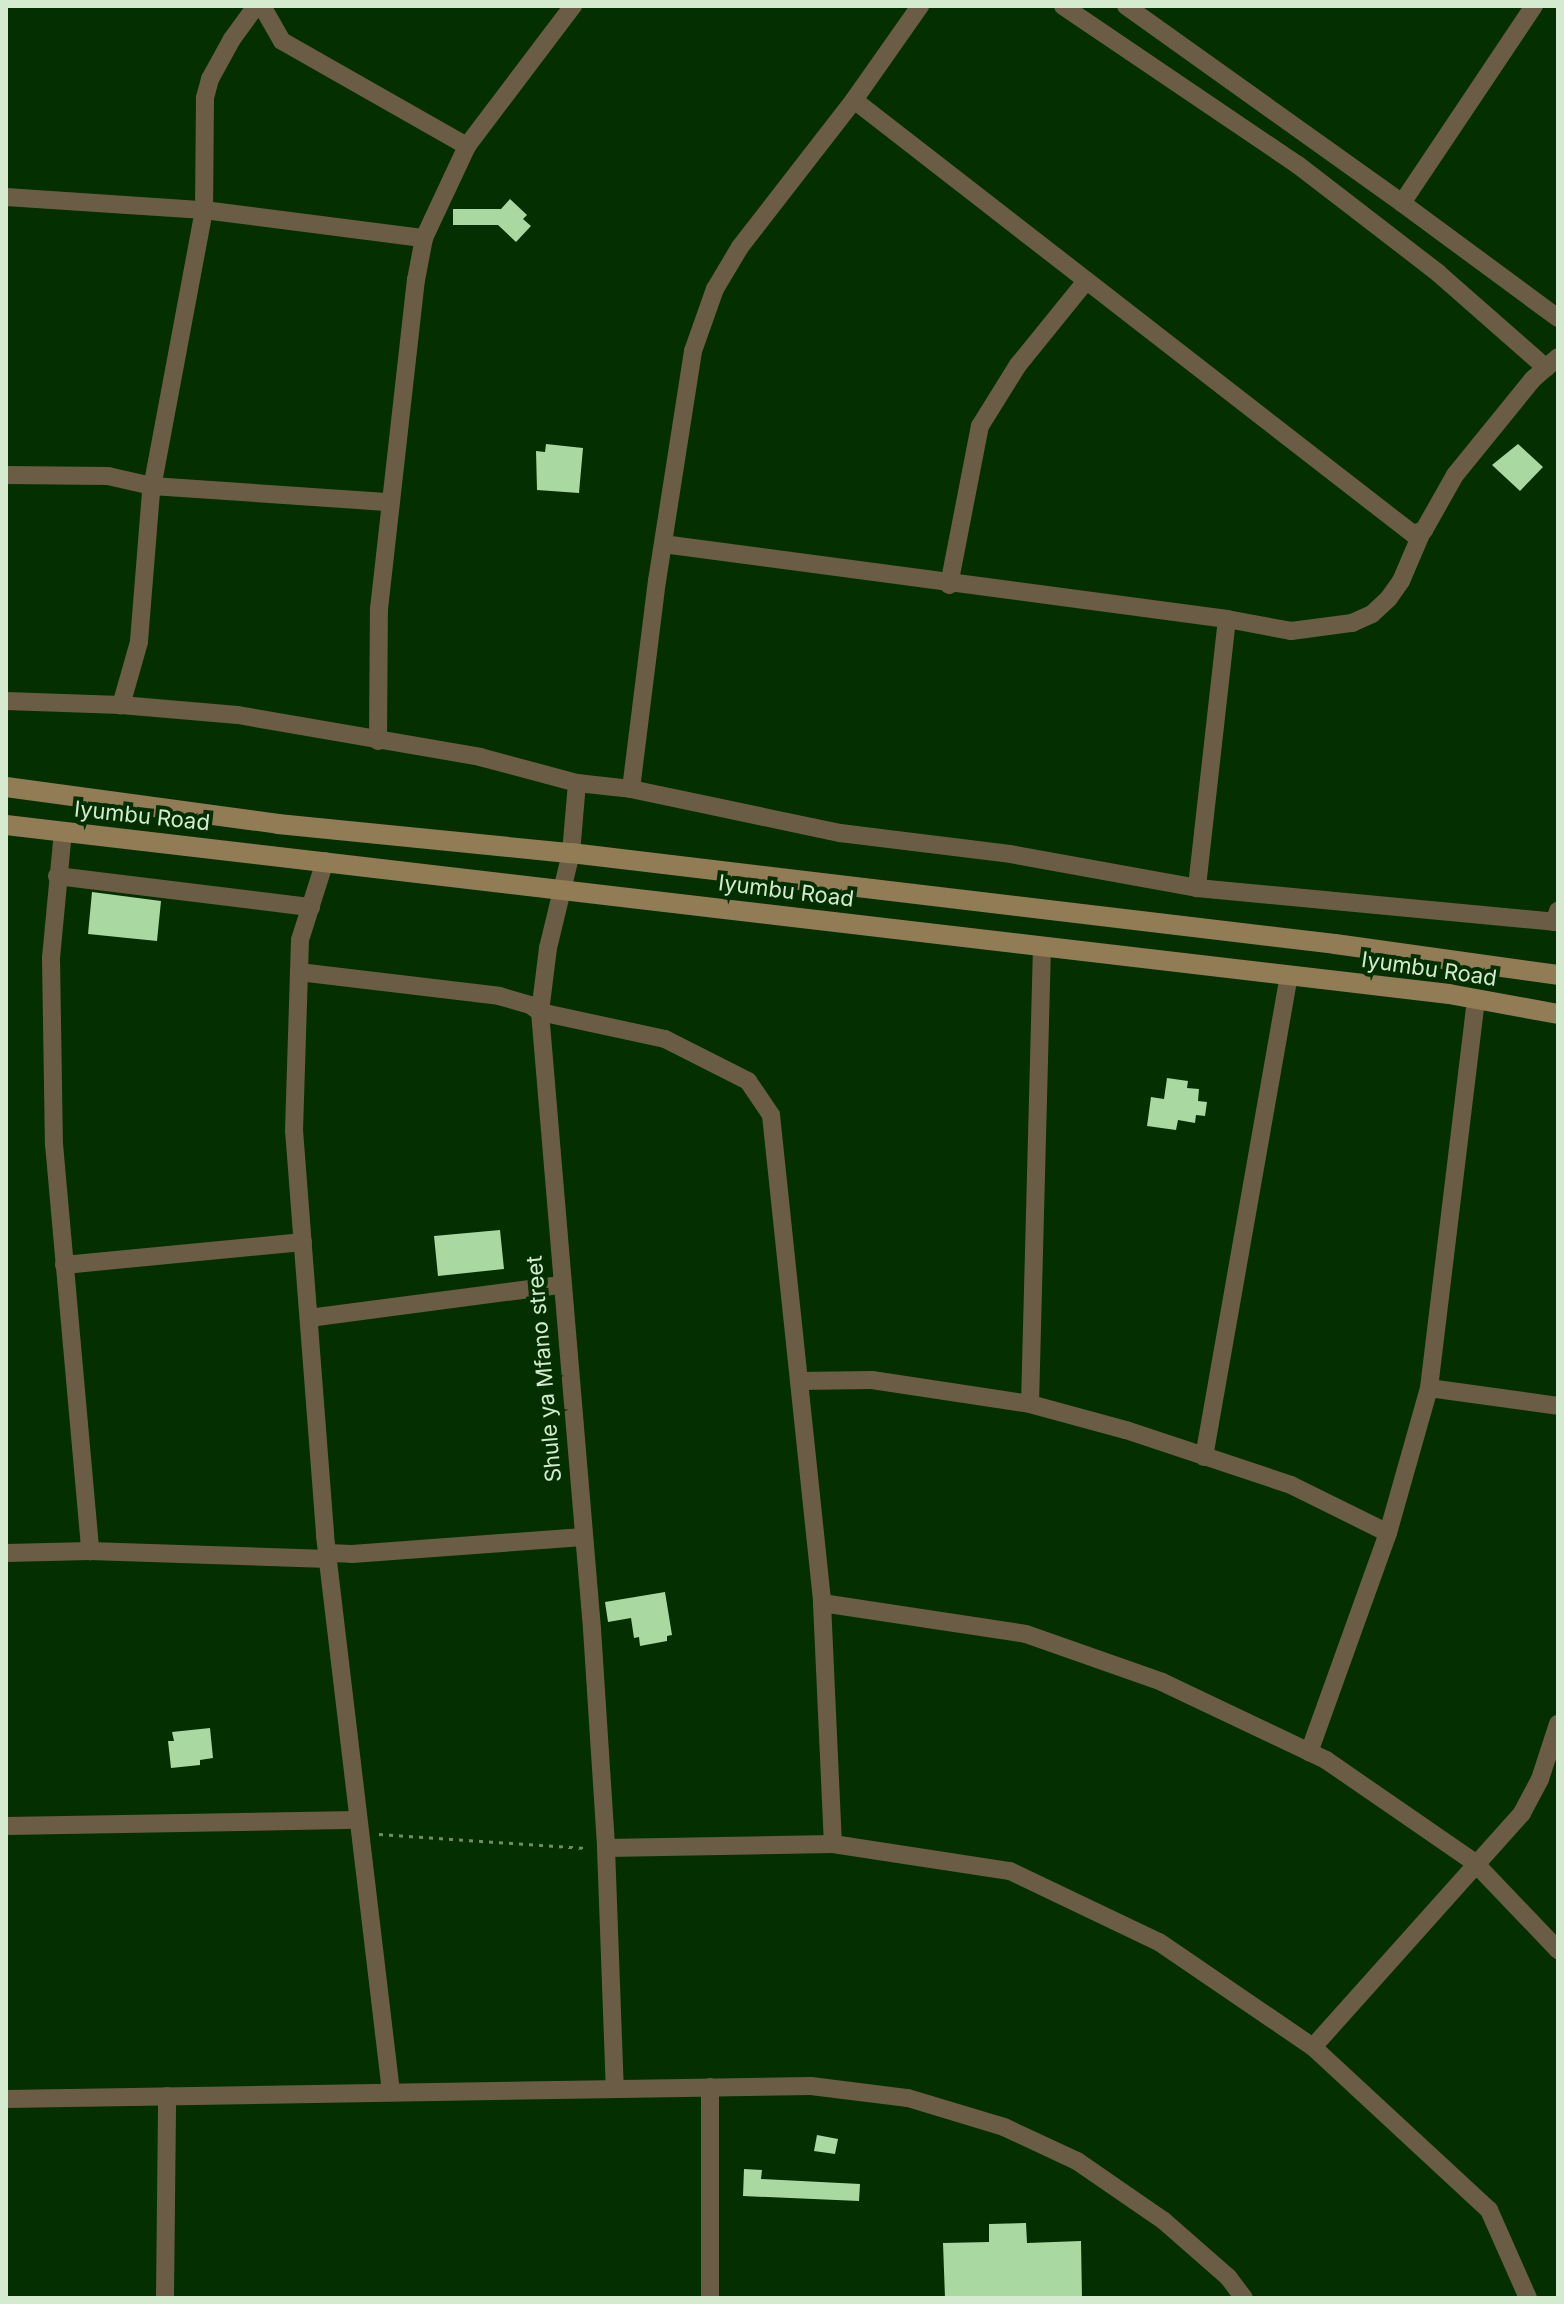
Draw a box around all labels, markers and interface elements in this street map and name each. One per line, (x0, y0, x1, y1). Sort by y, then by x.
street label: Iyumbu Road (73, 796, 211, 836)
street label: Iyumbu Road (717, 870, 855, 912)
street label: Iyumbu Road (1360, 946, 1498, 992)
street label: Shule ya Mfano street (521, 1255, 567, 1483)

